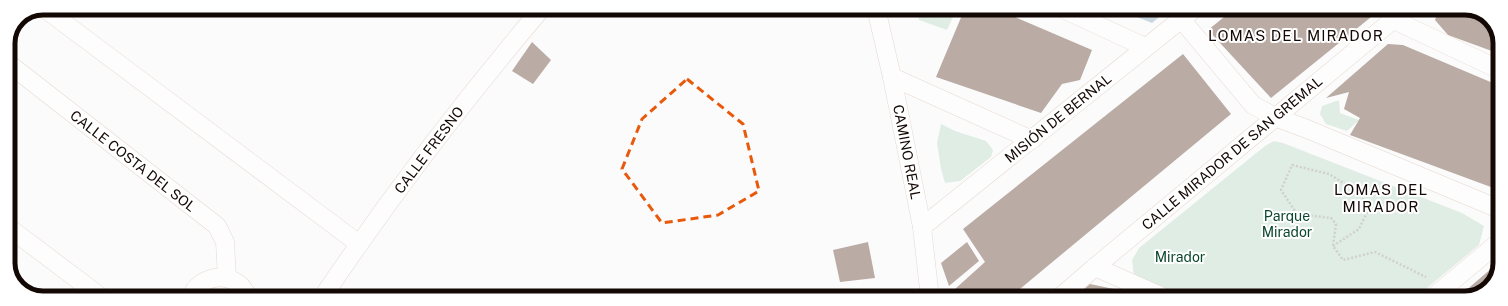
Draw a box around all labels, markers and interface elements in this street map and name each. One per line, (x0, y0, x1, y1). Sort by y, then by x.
district label: LOMAS DEL MIRADOR (1208, 27, 1384, 44)
street label: MISIÓN DE BERNAL (1000, 69, 1114, 166)
street label: CALLE MIRADOR DE SAN GREMAL (1139, 73, 1325, 233)
street label: CAMINO REAL (890, 103, 924, 201)
street label: CALLE FRESNO (391, 104, 467, 196)
street label: CALLE COSTA DEL SOL (67, 107, 199, 215)
district label: LOMAS DEL MIRADOR (1334, 181, 1428, 215)
park label: Parque Mirador (1262, 208, 1312, 240)
park label: Mirador (1155, 249, 1205, 265)

